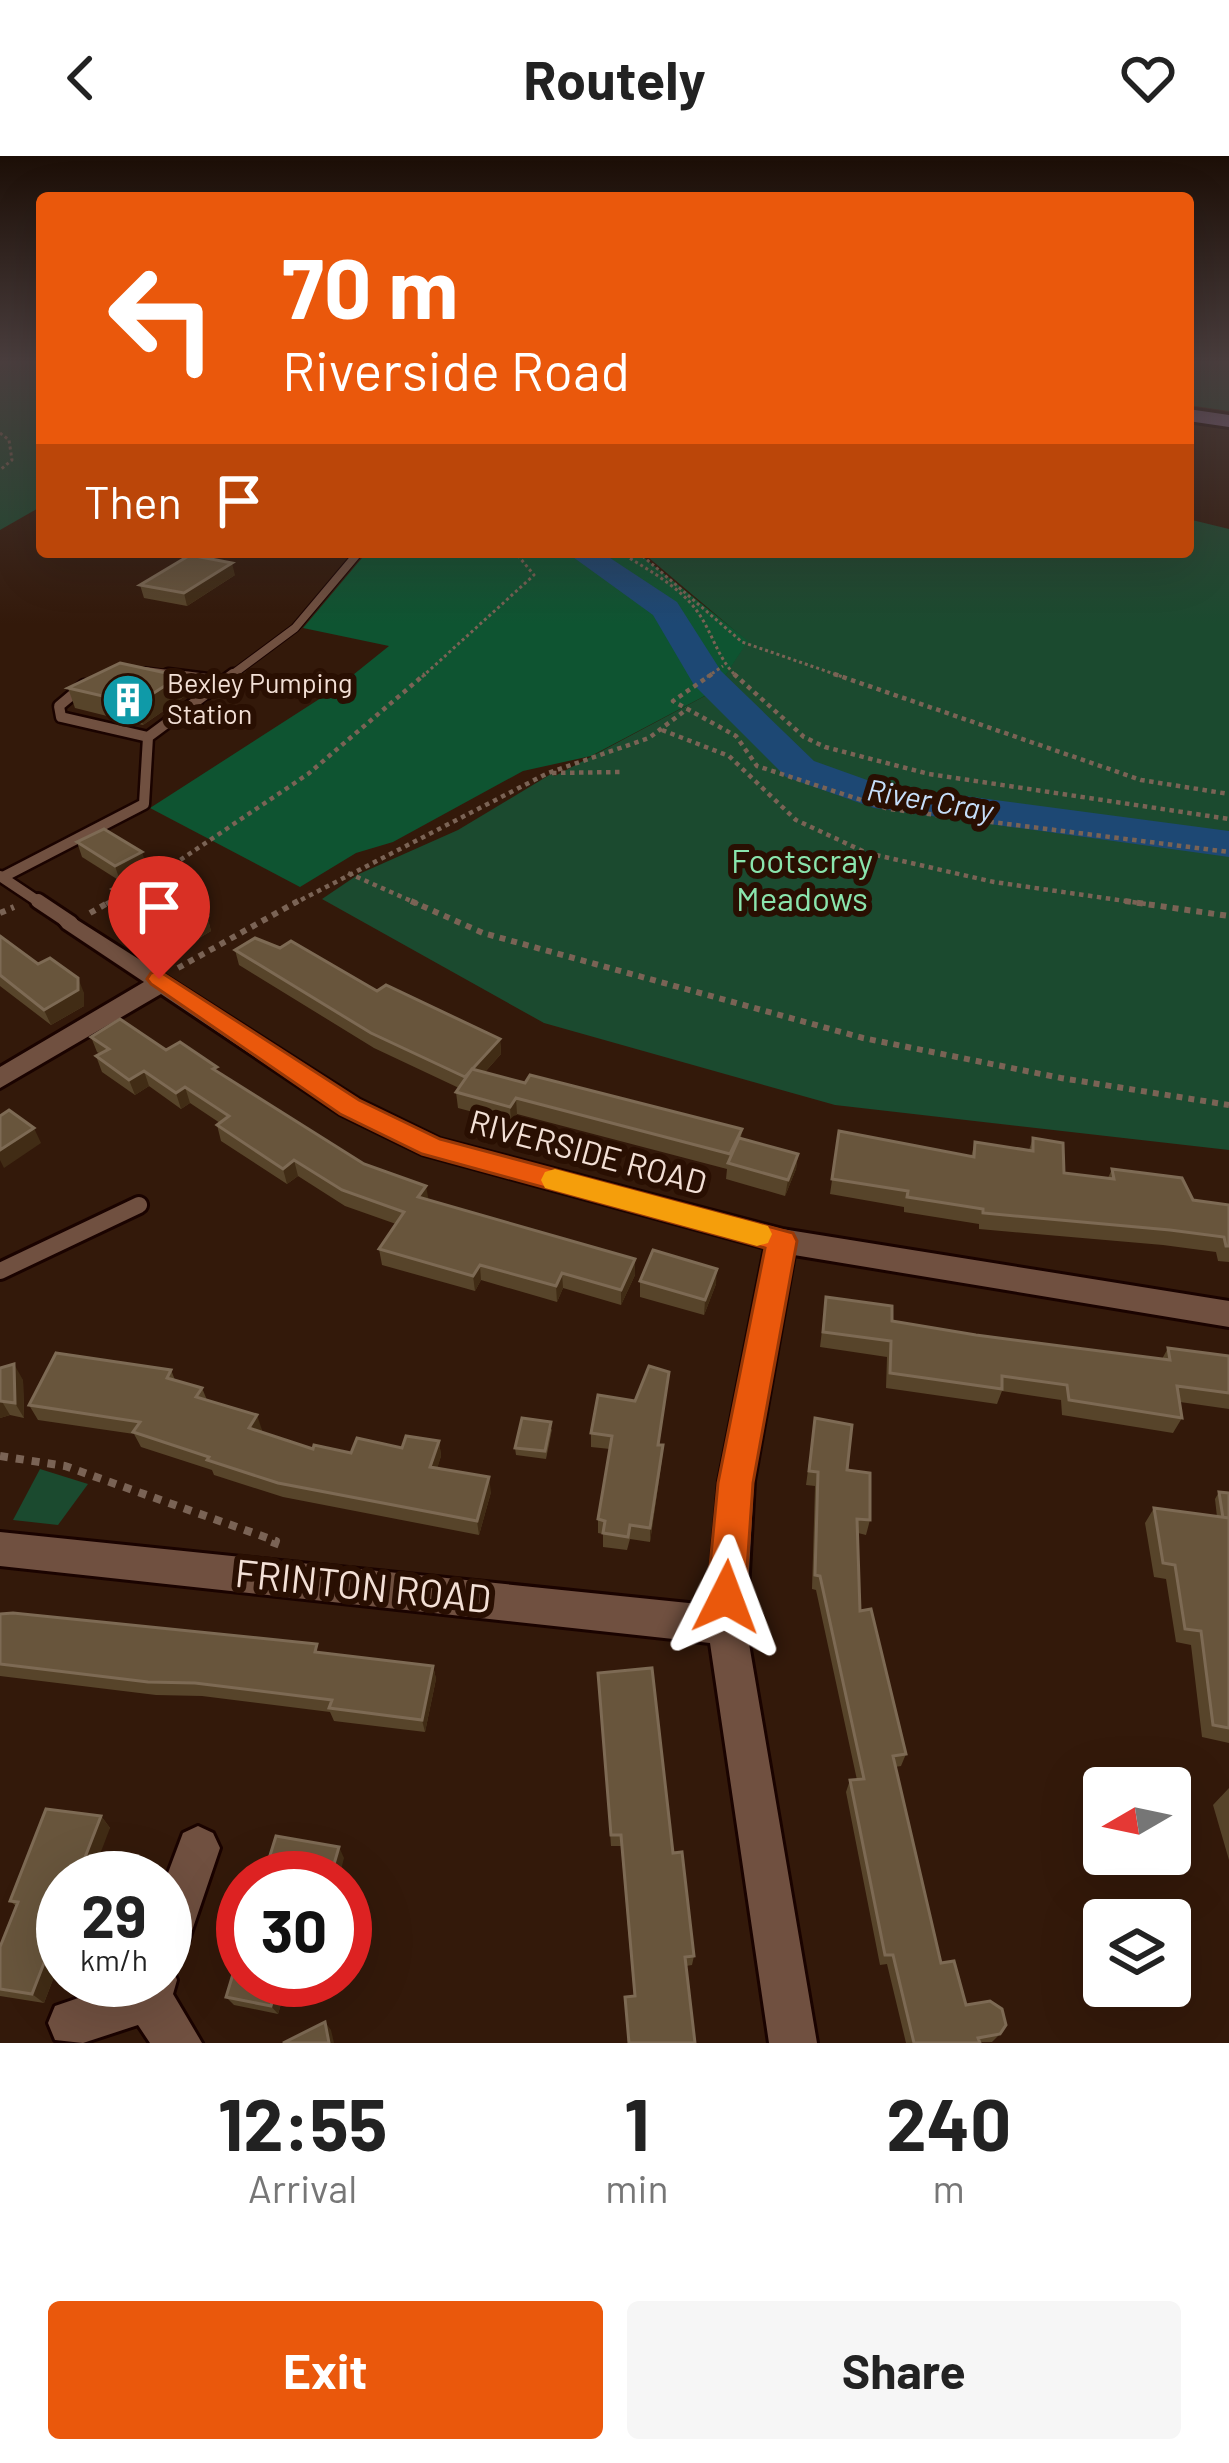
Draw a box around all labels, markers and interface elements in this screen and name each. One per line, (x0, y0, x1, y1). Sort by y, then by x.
icon: back (48, 45, 114, 111)
icon: heart (1115, 45, 1181, 111)
text: Routely (523, 46, 706, 111)
text: 70 m (282, 235, 458, 336)
icon: left (84, 240, 240, 396)
text: Riverside Road (282, 337, 630, 402)
icon: arrive (206, 468, 272, 534)
text: Then (84, 474, 182, 528)
place label: Bexley Pumping Station (167, 666, 353, 729)
building icon: Bexley Pumping Station (100, 672, 156, 728)
water label: River Cray (864, 770, 998, 828)
park label: Footscray Meadows (731, 840, 873, 918)
pin (108, 856, 210, 979)
icon: arrive (126, 874, 192, 940)
street label: RIVERSIDE ROAD (465, 1100, 711, 1202)
position arrow (663, 1534, 789, 1660)
street label: FRINTON ROAD (233, 1548, 493, 1621)
north arrow (1083, 1767, 1191, 1875)
map controls (1083, 1767, 1191, 2007)
speed limit sign: 30 (216, 1851, 372, 2007)
text: 29 (81, 1878, 147, 1950)
button: layers (1083, 1899, 1191, 2007)
text: km/h (80, 1941, 148, 1977)
text: 12:55 (218, 2079, 387, 2165)
text: 1 (624, 2079, 650, 2165)
text: 240 (886, 2079, 1011, 2165)
text: Arrival (248, 2164, 357, 2211)
text: min (605, 2164, 668, 2211)
text: m (933, 2164, 965, 2211)
button: Exit (48, 2301, 603, 2439)
button: Share (627, 2301, 1181, 2439)

